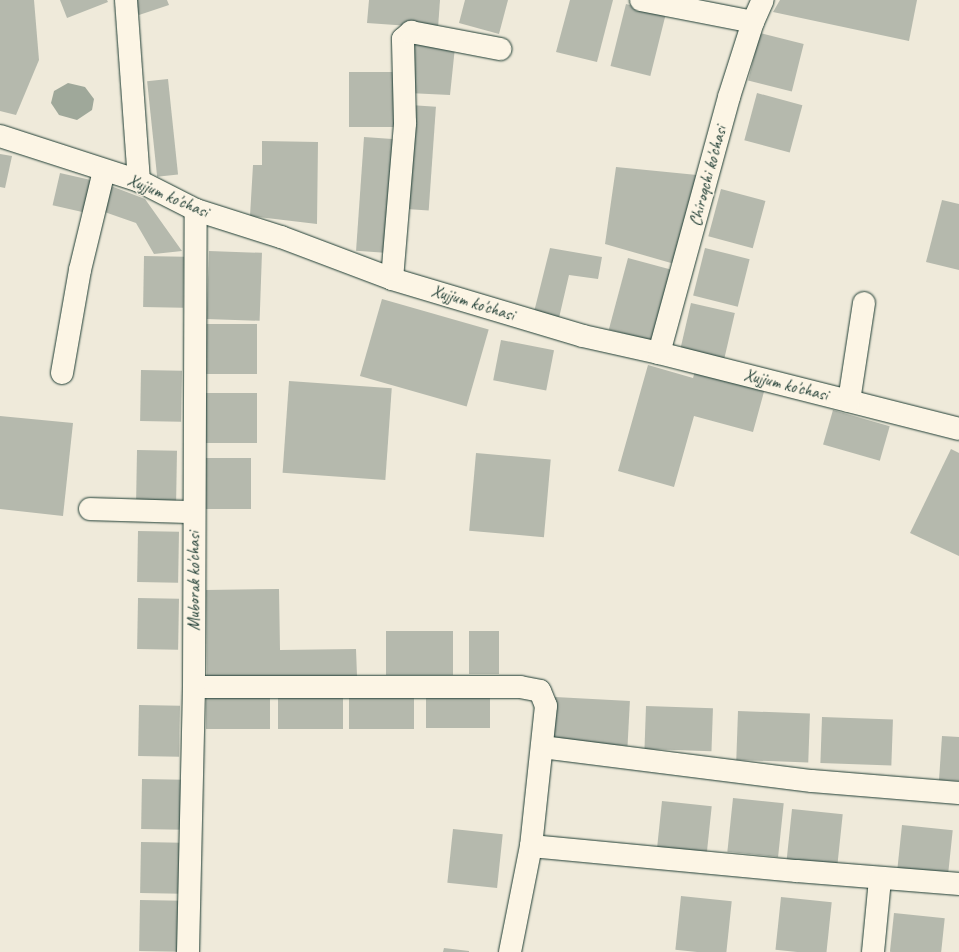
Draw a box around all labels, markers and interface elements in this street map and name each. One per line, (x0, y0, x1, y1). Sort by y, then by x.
street label: Chiroqchi ko'chasi (685, 124, 731, 228)
street label: Xujjum ko'chasi (124, 170, 212, 222)
street label: Xujjum ko'chasi (429, 281, 517, 325)
street label: Xujjum ko'chasi (742, 365, 830, 405)
street label: Muborak ko'chasi (184, 531, 204, 631)

